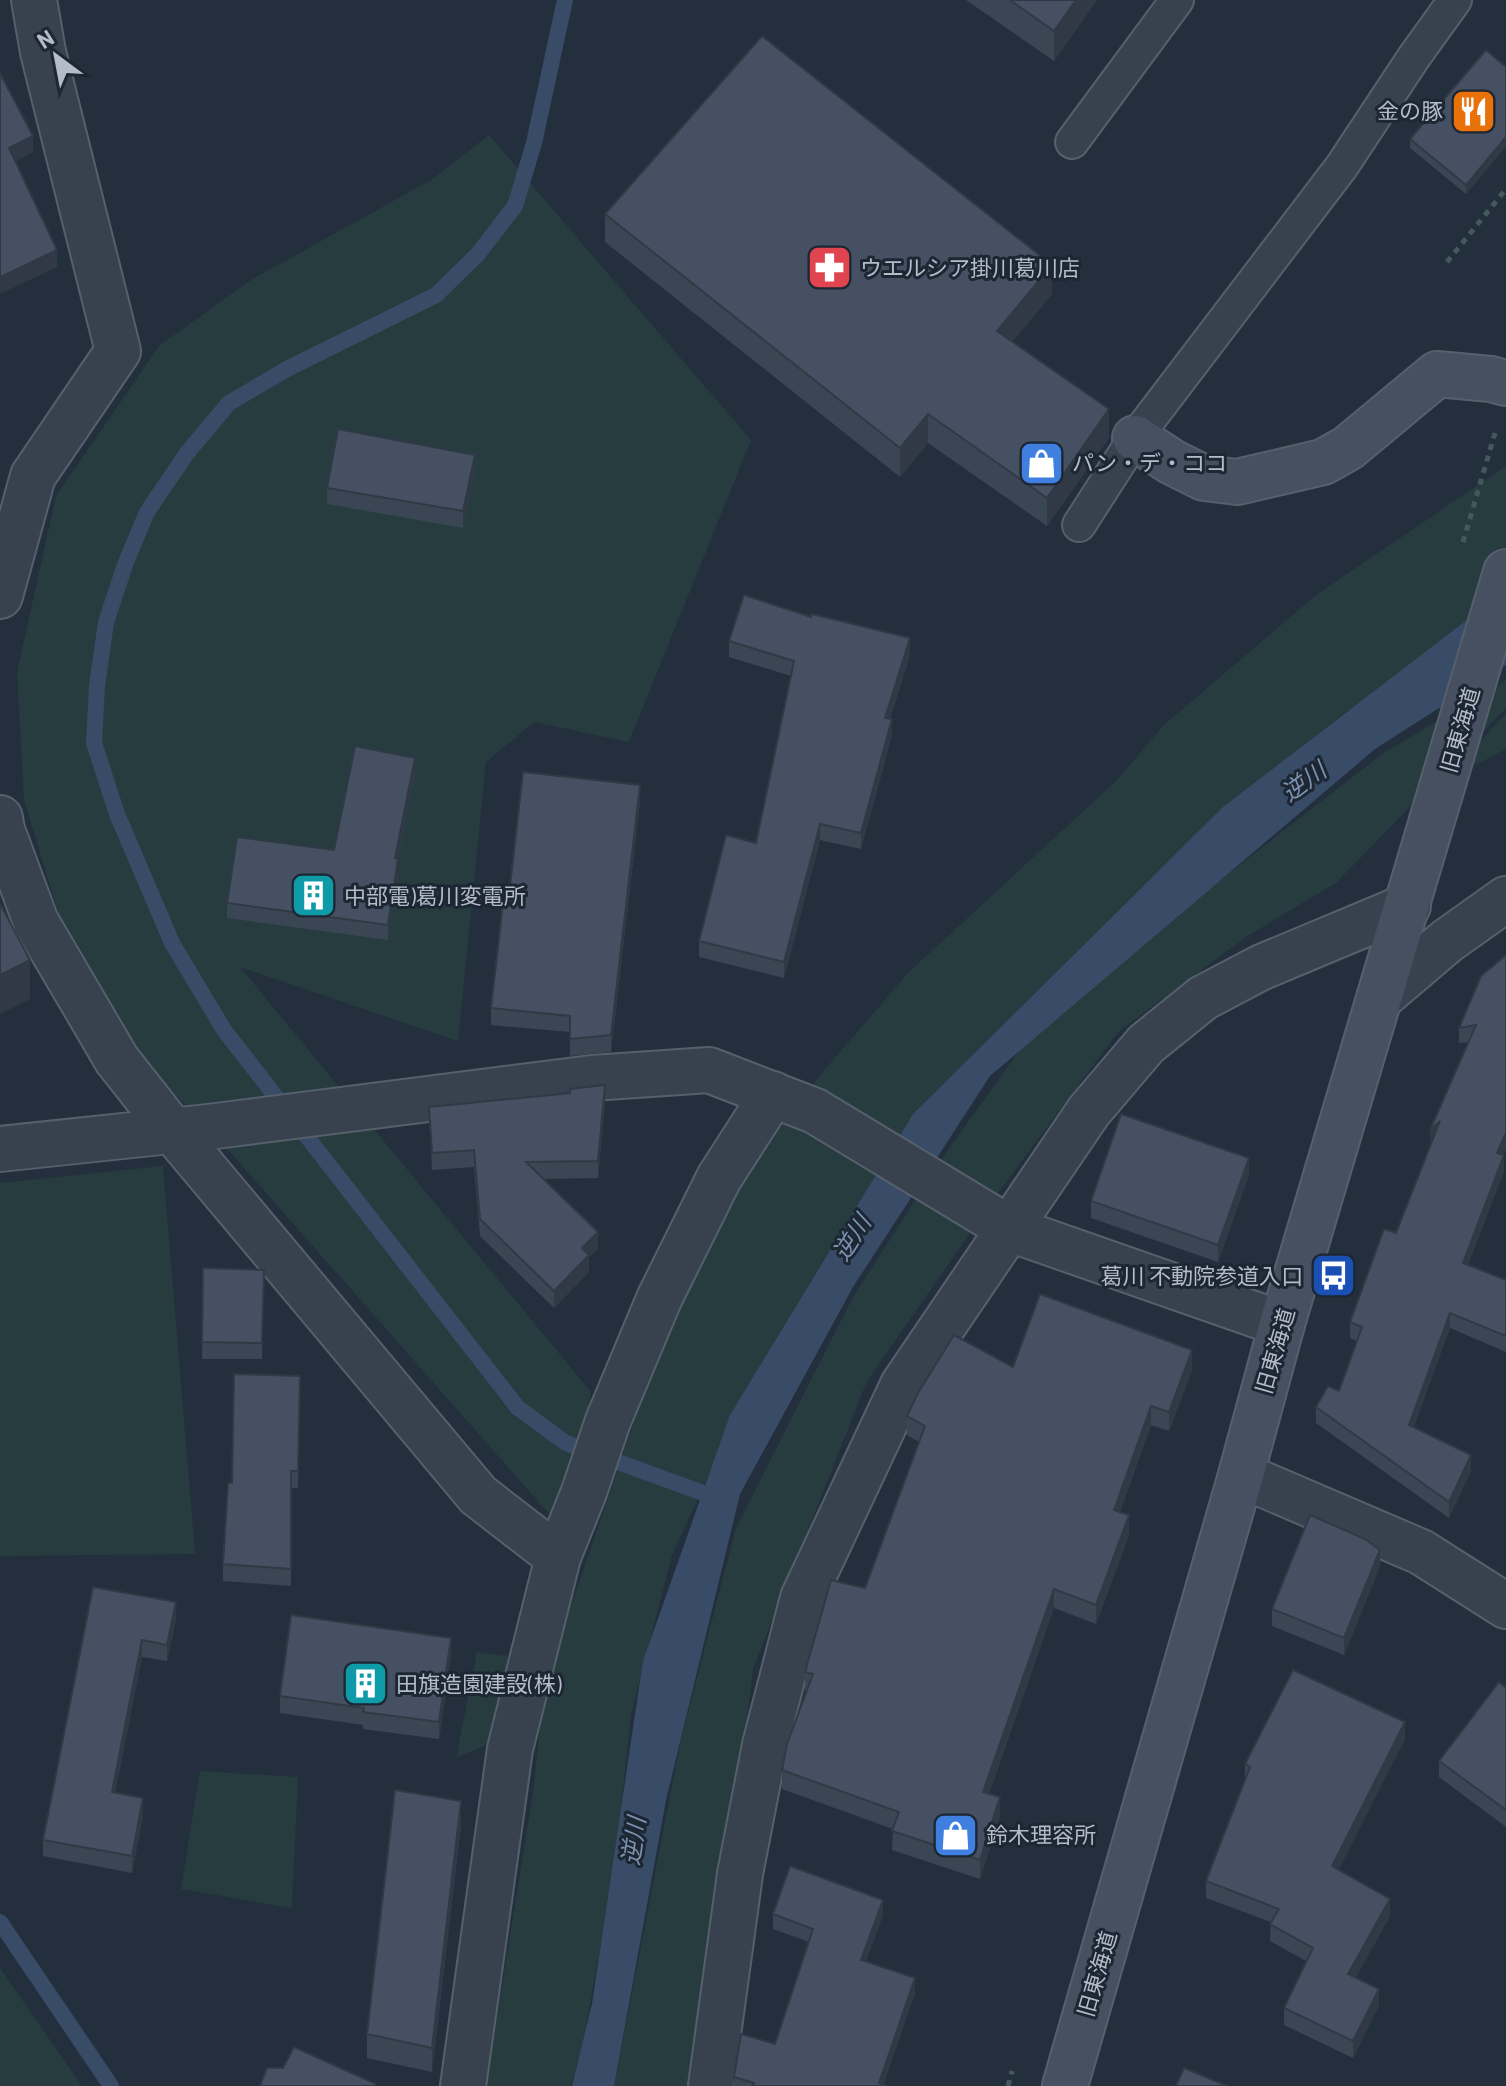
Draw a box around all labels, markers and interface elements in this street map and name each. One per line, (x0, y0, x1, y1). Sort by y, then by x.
north arrow (16, 16, 96, 96)
text: N (32, 23, 58, 53)
restaurant icon: 金の豚 (1450, 87, 1498, 135)
place label: 金の豚 (1377, 97, 1443, 123)
pharmacy icon: ウエルシア掛川葛川店 (805, 244, 853, 292)
place label: ウエルシア掛川葛川店 (860, 254, 1080, 280)
shop icon: パン・デ・ココ (1017, 439, 1065, 487)
place label: パン・デ・ココ (1072, 449, 1227, 475)
street label: 旧東海道 (1434, 684, 1484, 776)
water label: 逆川 (1275, 753, 1333, 807)
building icon: 中部電)葛川変電所 (289, 872, 337, 920)
place label: 中部電)葛川変電所 (344, 882, 526, 908)
water label: 逆川 (826, 1207, 878, 1265)
bus stop icon: 葛川 不動院参道入口 (1310, 1252, 1358, 1300)
place label: 葛川 不動院参道入口 (1101, 1262, 1303, 1288)
street label: 旧東海道 (1249, 1305, 1299, 1397)
building icon: 田旗造園建設(株) (341, 1660, 389, 1708)
place label: 田旗造園建設(株) (396, 1670, 562, 1696)
shop icon: 鈴木理容所 (931, 1811, 979, 1859)
water label: 逆川 (615, 1812, 651, 1867)
place label: 鈴木理容所 (986, 1821, 1096, 1847)
street label: 旧東海道 (1071, 1928, 1121, 2020)

